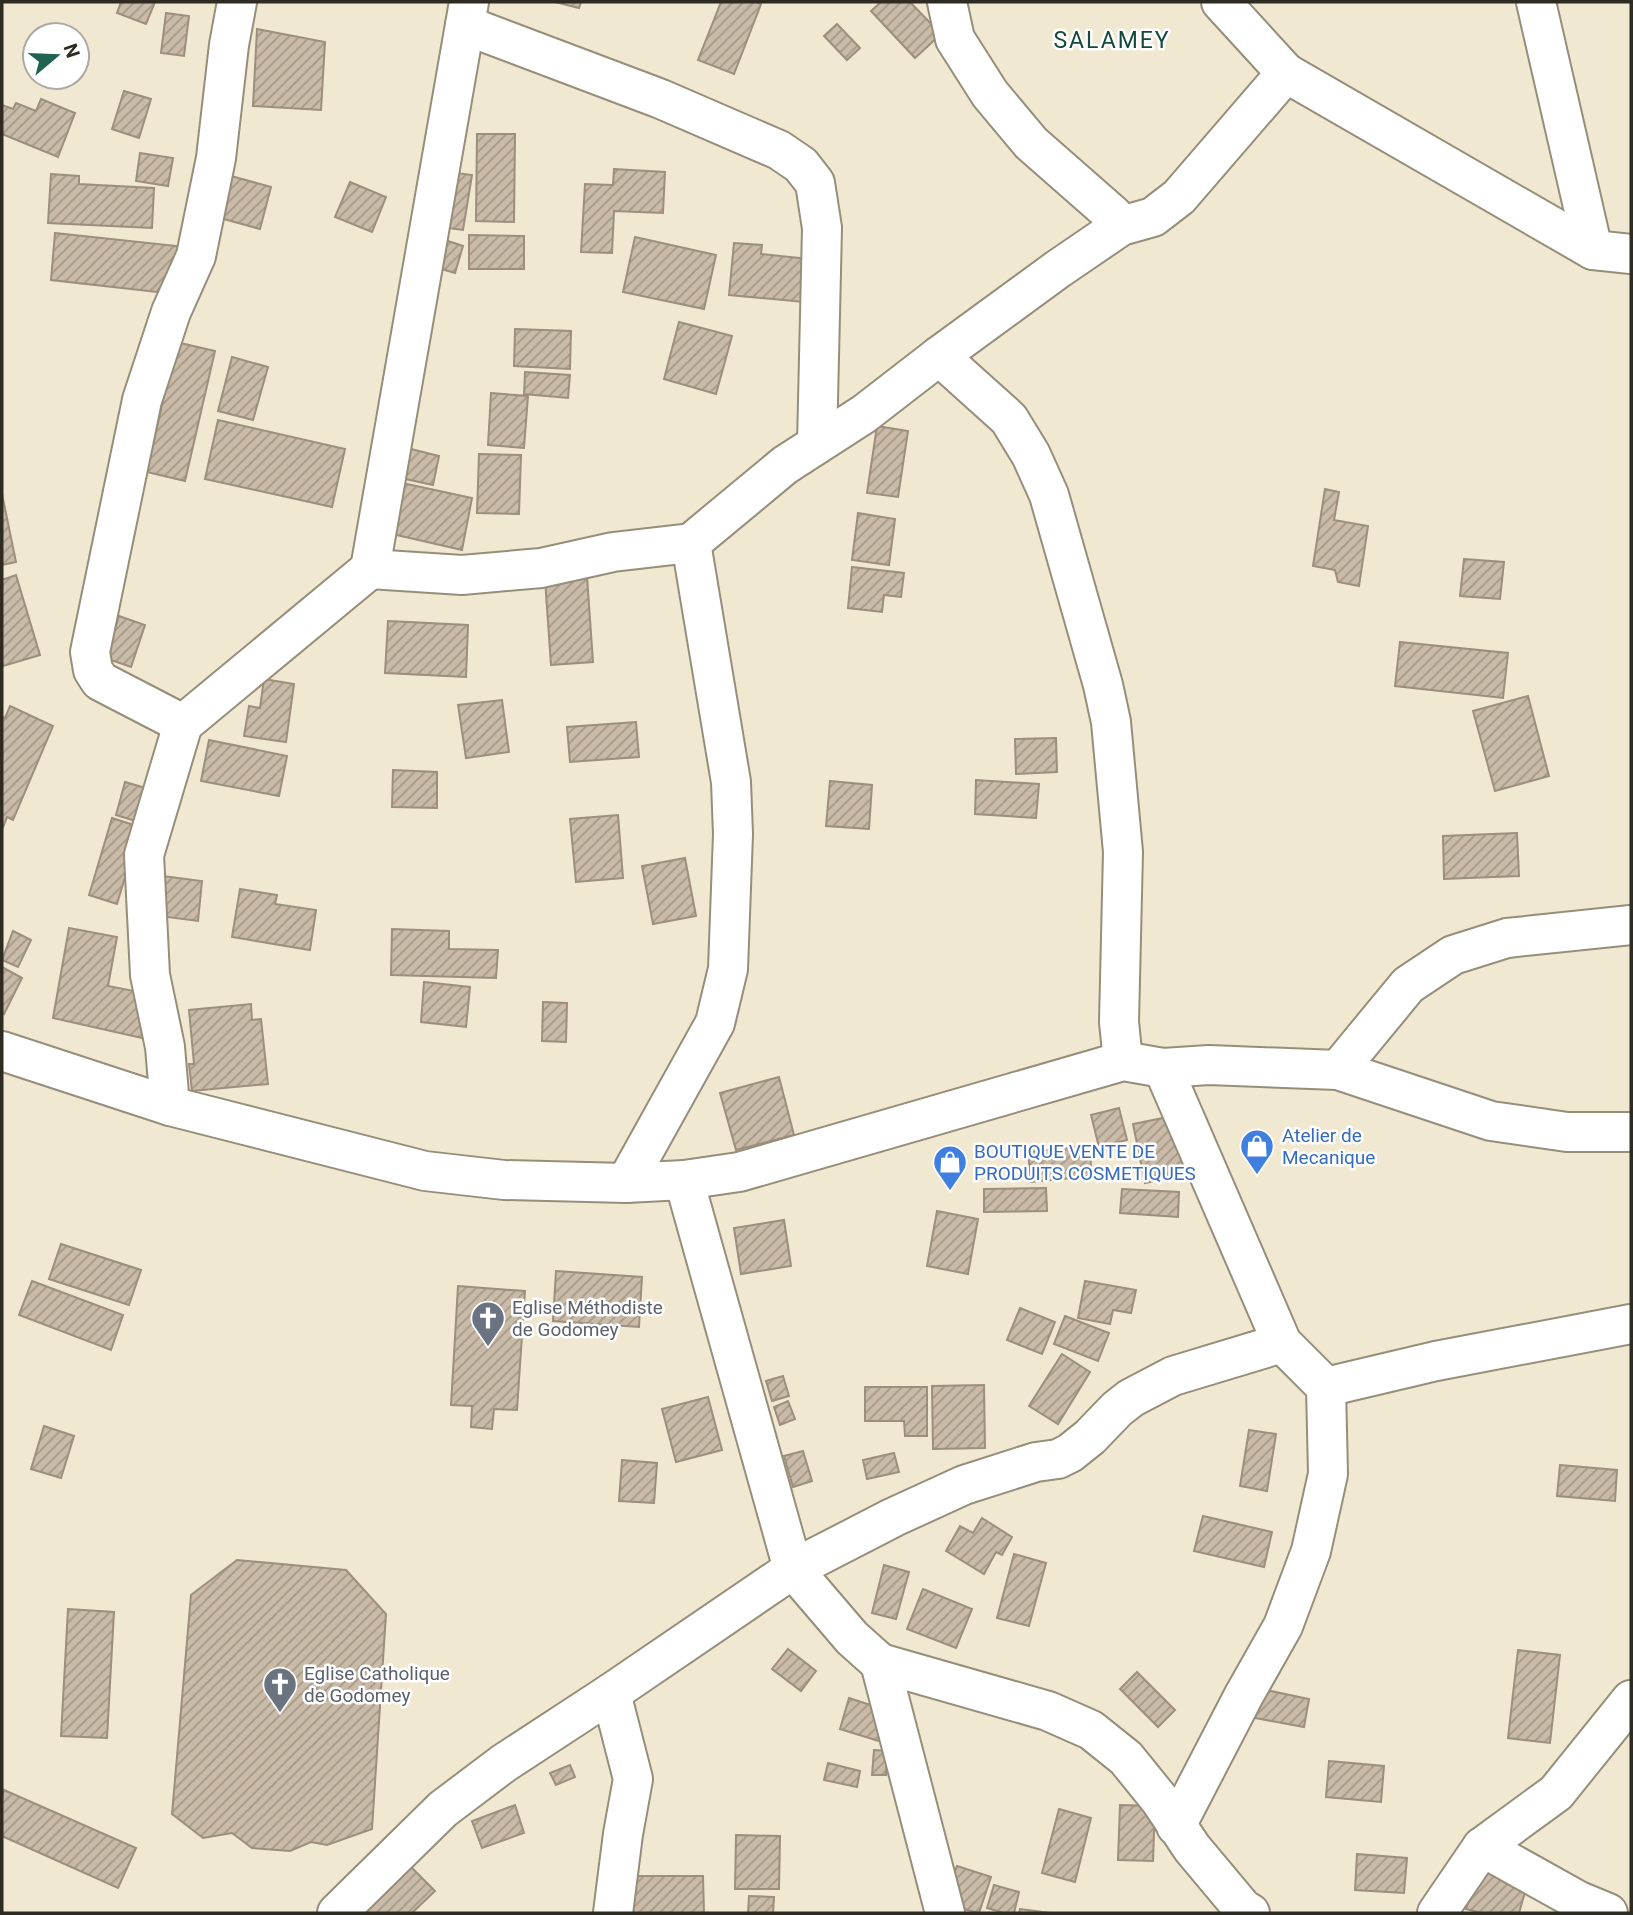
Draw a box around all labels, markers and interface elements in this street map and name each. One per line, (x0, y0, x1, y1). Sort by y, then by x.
north arrow (21, 21, 91, 91)
district label: SALAMEY (1053, 27, 1171, 54)
text: N (59, 41, 85, 61)
place label: Atelier de Mecanique (1282, 1124, 1375, 1169)
shop icon: Atelier de Mecanique (1238, 1127, 1276, 1176)
place label: BOUTIQUE VENTE DE PRODUITS COSMETIQUES (974, 1140, 1196, 1185)
shop icon: BOUTIQUE VENTE DE PRODUITS COSMETIQUES (931, 1143, 969, 1192)
place label: Eglise Méthodiste de Godomey (512, 1296, 663, 1341)
church icon: Eglise Méthodiste de Godomey (469, 1299, 507, 1348)
place label: Eglise Catholique de Godomey (304, 1662, 450, 1707)
church icon: Eglise Catholique de Godomey (261, 1665, 299, 1714)

